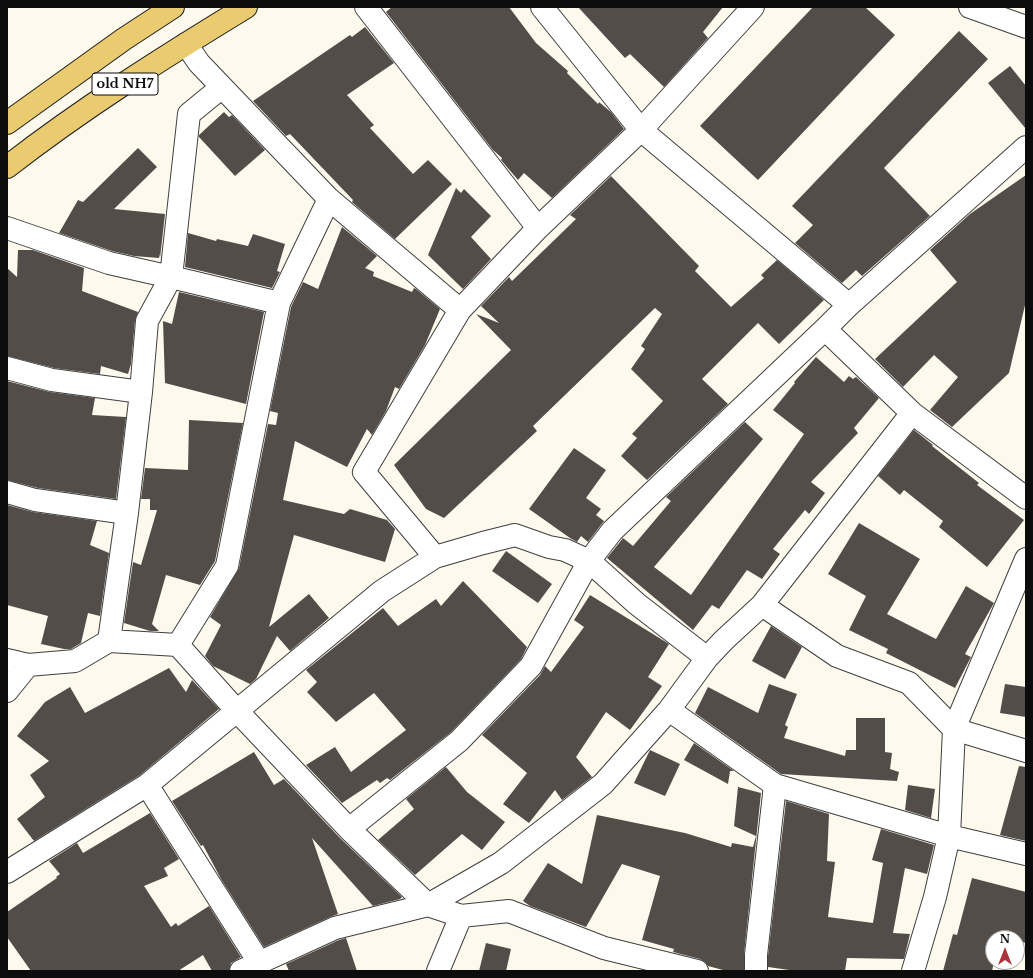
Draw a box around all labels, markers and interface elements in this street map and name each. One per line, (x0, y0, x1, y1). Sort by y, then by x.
road number: old NH7 (92, 73, 158, 95)
north arrow (985, 930, 1025, 970)
text: N (1000, 932, 1010, 946)

